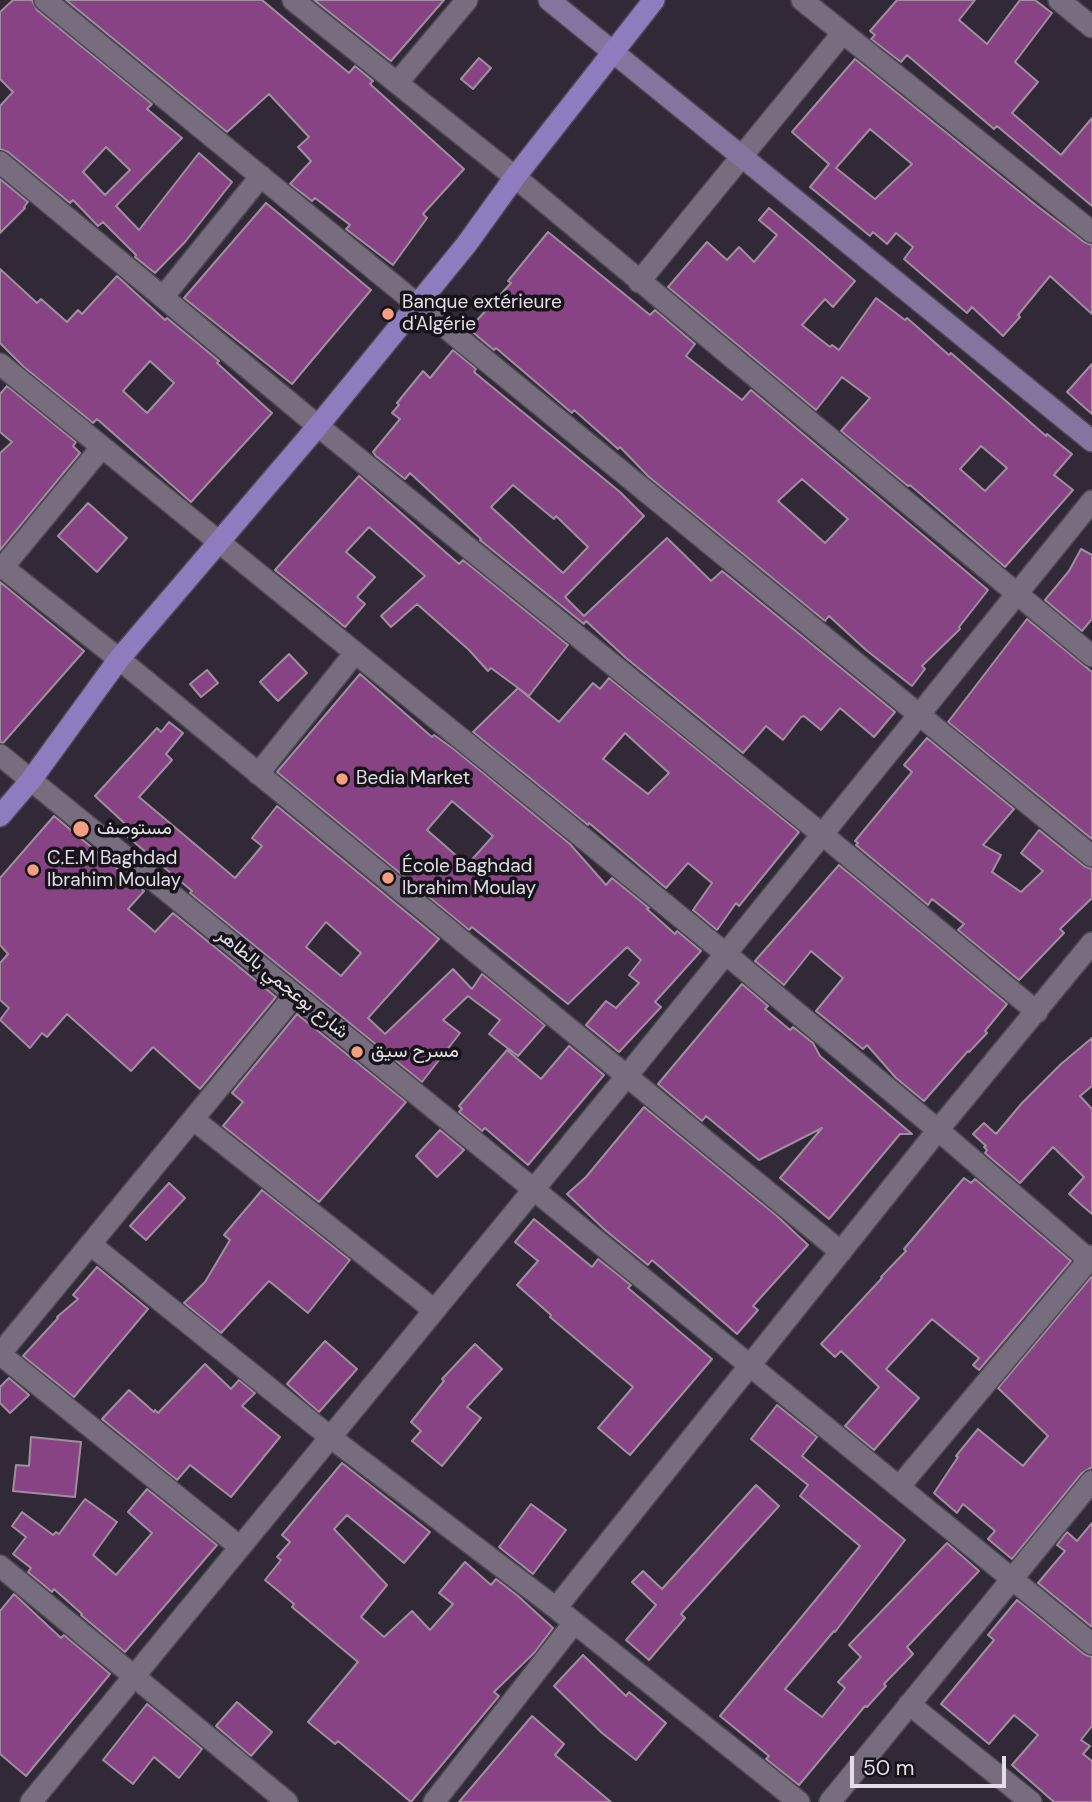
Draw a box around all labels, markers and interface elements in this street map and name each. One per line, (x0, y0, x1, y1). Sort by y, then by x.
place label: Banque extérieure d'Algérie (402, 292, 562, 336)
marker: Banque extérieure d'Algérie (380, 306, 396, 322)
place label: Bedia Market (356, 768, 470, 790)
marker: Bedia Market (334, 771, 350, 787)
place label: مستوصف (97, 818, 172, 840)
marker: مستوصف (71, 819, 91, 839)
place label: C.E.M Baghdad Ibrahim Moulay (47, 848, 181, 892)
place label: École Baghdad Ibrahim Moulay (402, 856, 536, 900)
marker: C.E.M Baghdad Ibrahim Moulay (25, 862, 41, 878)
marker: École Baghdad Ibrahim Moulay (380, 870, 396, 886)
street label: شارع بوعجمي بالطاهر (211, 924, 353, 1044)
place label: مسرح سيق (371, 1041, 459, 1063)
marker: مسرح سيق (349, 1044, 365, 1060)
scale bar (854, 1742, 1010, 1786)
text: 50 m (863, 1754, 914, 1782)

